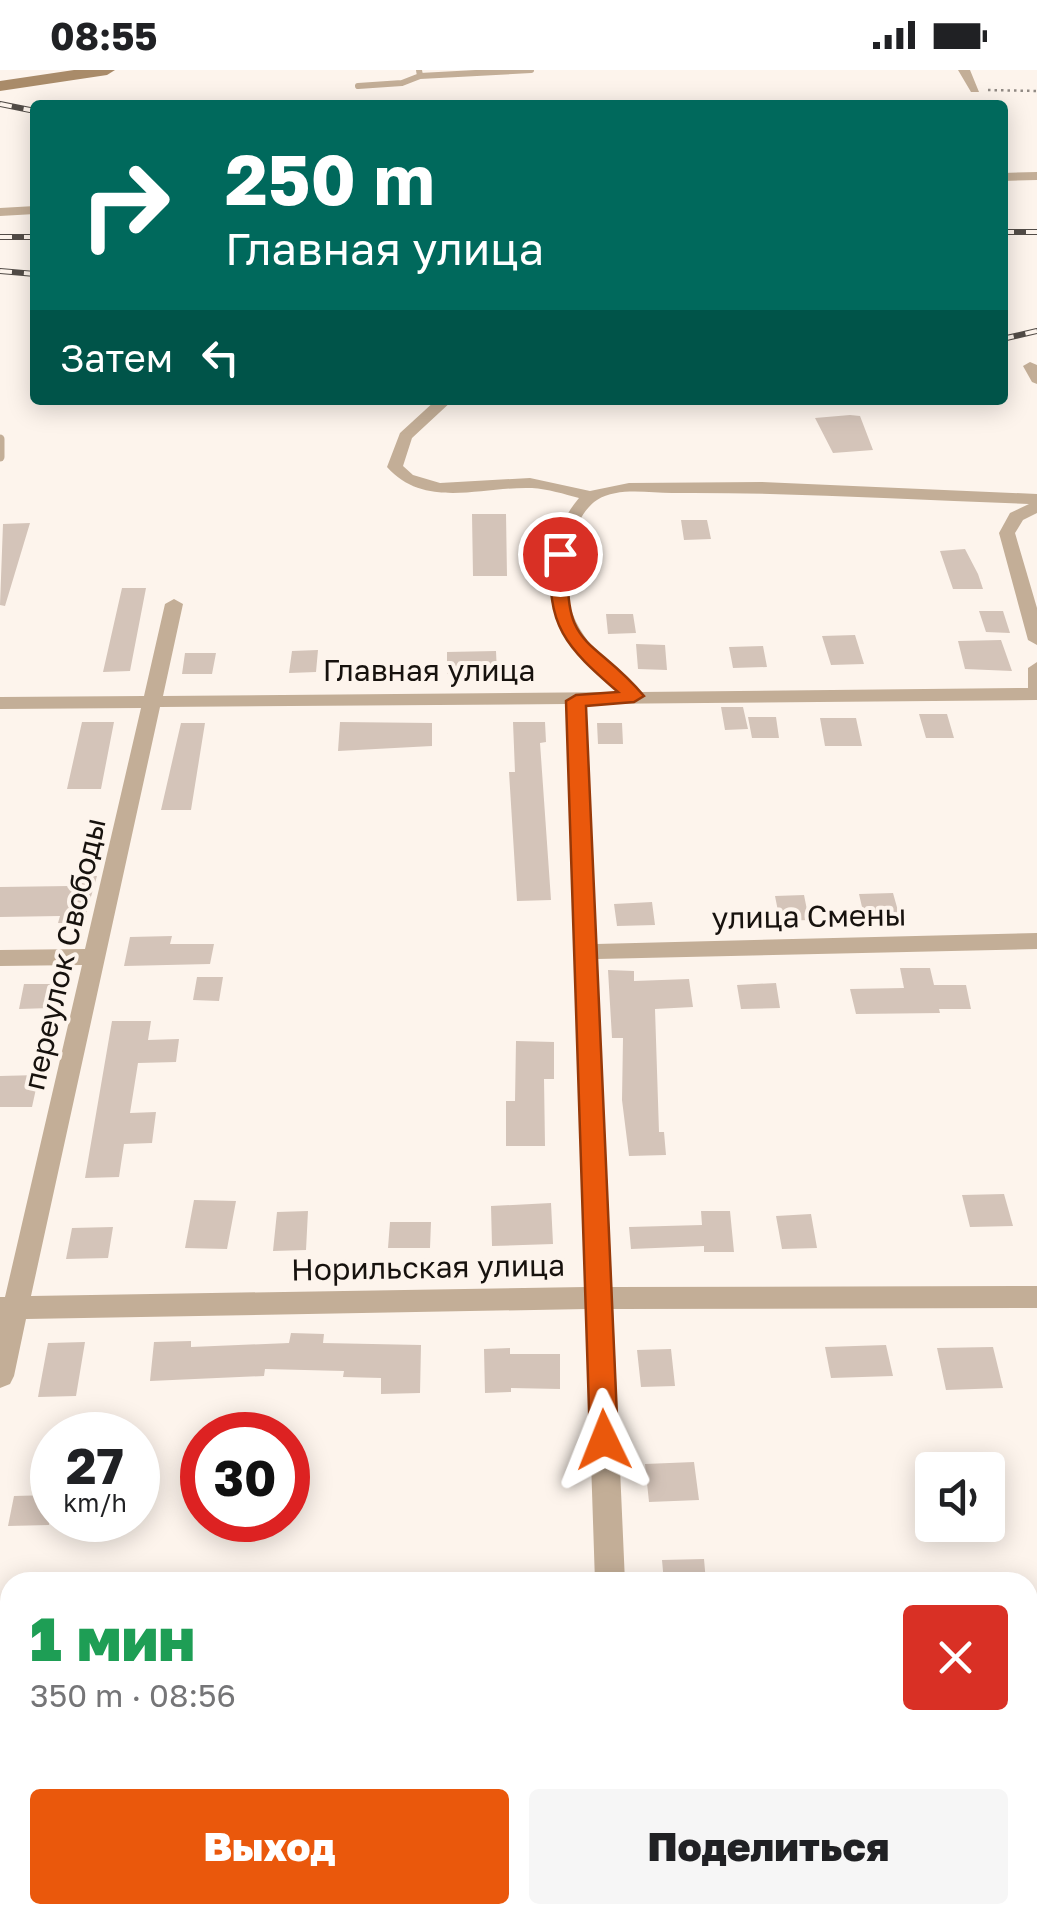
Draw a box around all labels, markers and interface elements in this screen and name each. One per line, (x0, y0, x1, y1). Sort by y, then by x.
text: 08:55 (50, 13, 158, 58)
text: 250 m (225, 136, 435, 220)
icon: right (60, 140, 190, 270)
text: Главная улица (225, 221, 544, 275)
icon: left (193, 330, 248, 385)
text: Затем (60, 335, 173, 380)
pin (518, 512, 603, 597)
icon: arrive (533, 527, 588, 582)
street label: Главная улица (323, 652, 535, 688)
street label: переулок Свободы (15, 814, 113, 1093)
street label: улица Смены (711, 896, 907, 936)
street label: Норильская улица (291, 1247, 565, 1287)
position arrow (552, 1388, 656, 1492)
speed limit sign: 30 (180, 1412, 310, 1542)
text: 27 (66, 1435, 124, 1495)
map controls (915, 1452, 1005, 1542)
button: sound (915, 1452, 1005, 1542)
text: km/h (63, 1487, 127, 1518)
text: 1 мин (30, 1602, 195, 1674)
button: close (903, 1605, 1008, 1710)
text: 350 m · 08:56 (30, 1676, 236, 1714)
button: Выход (30, 1789, 509, 1904)
button: Поделиться (529, 1789, 1008, 1904)

